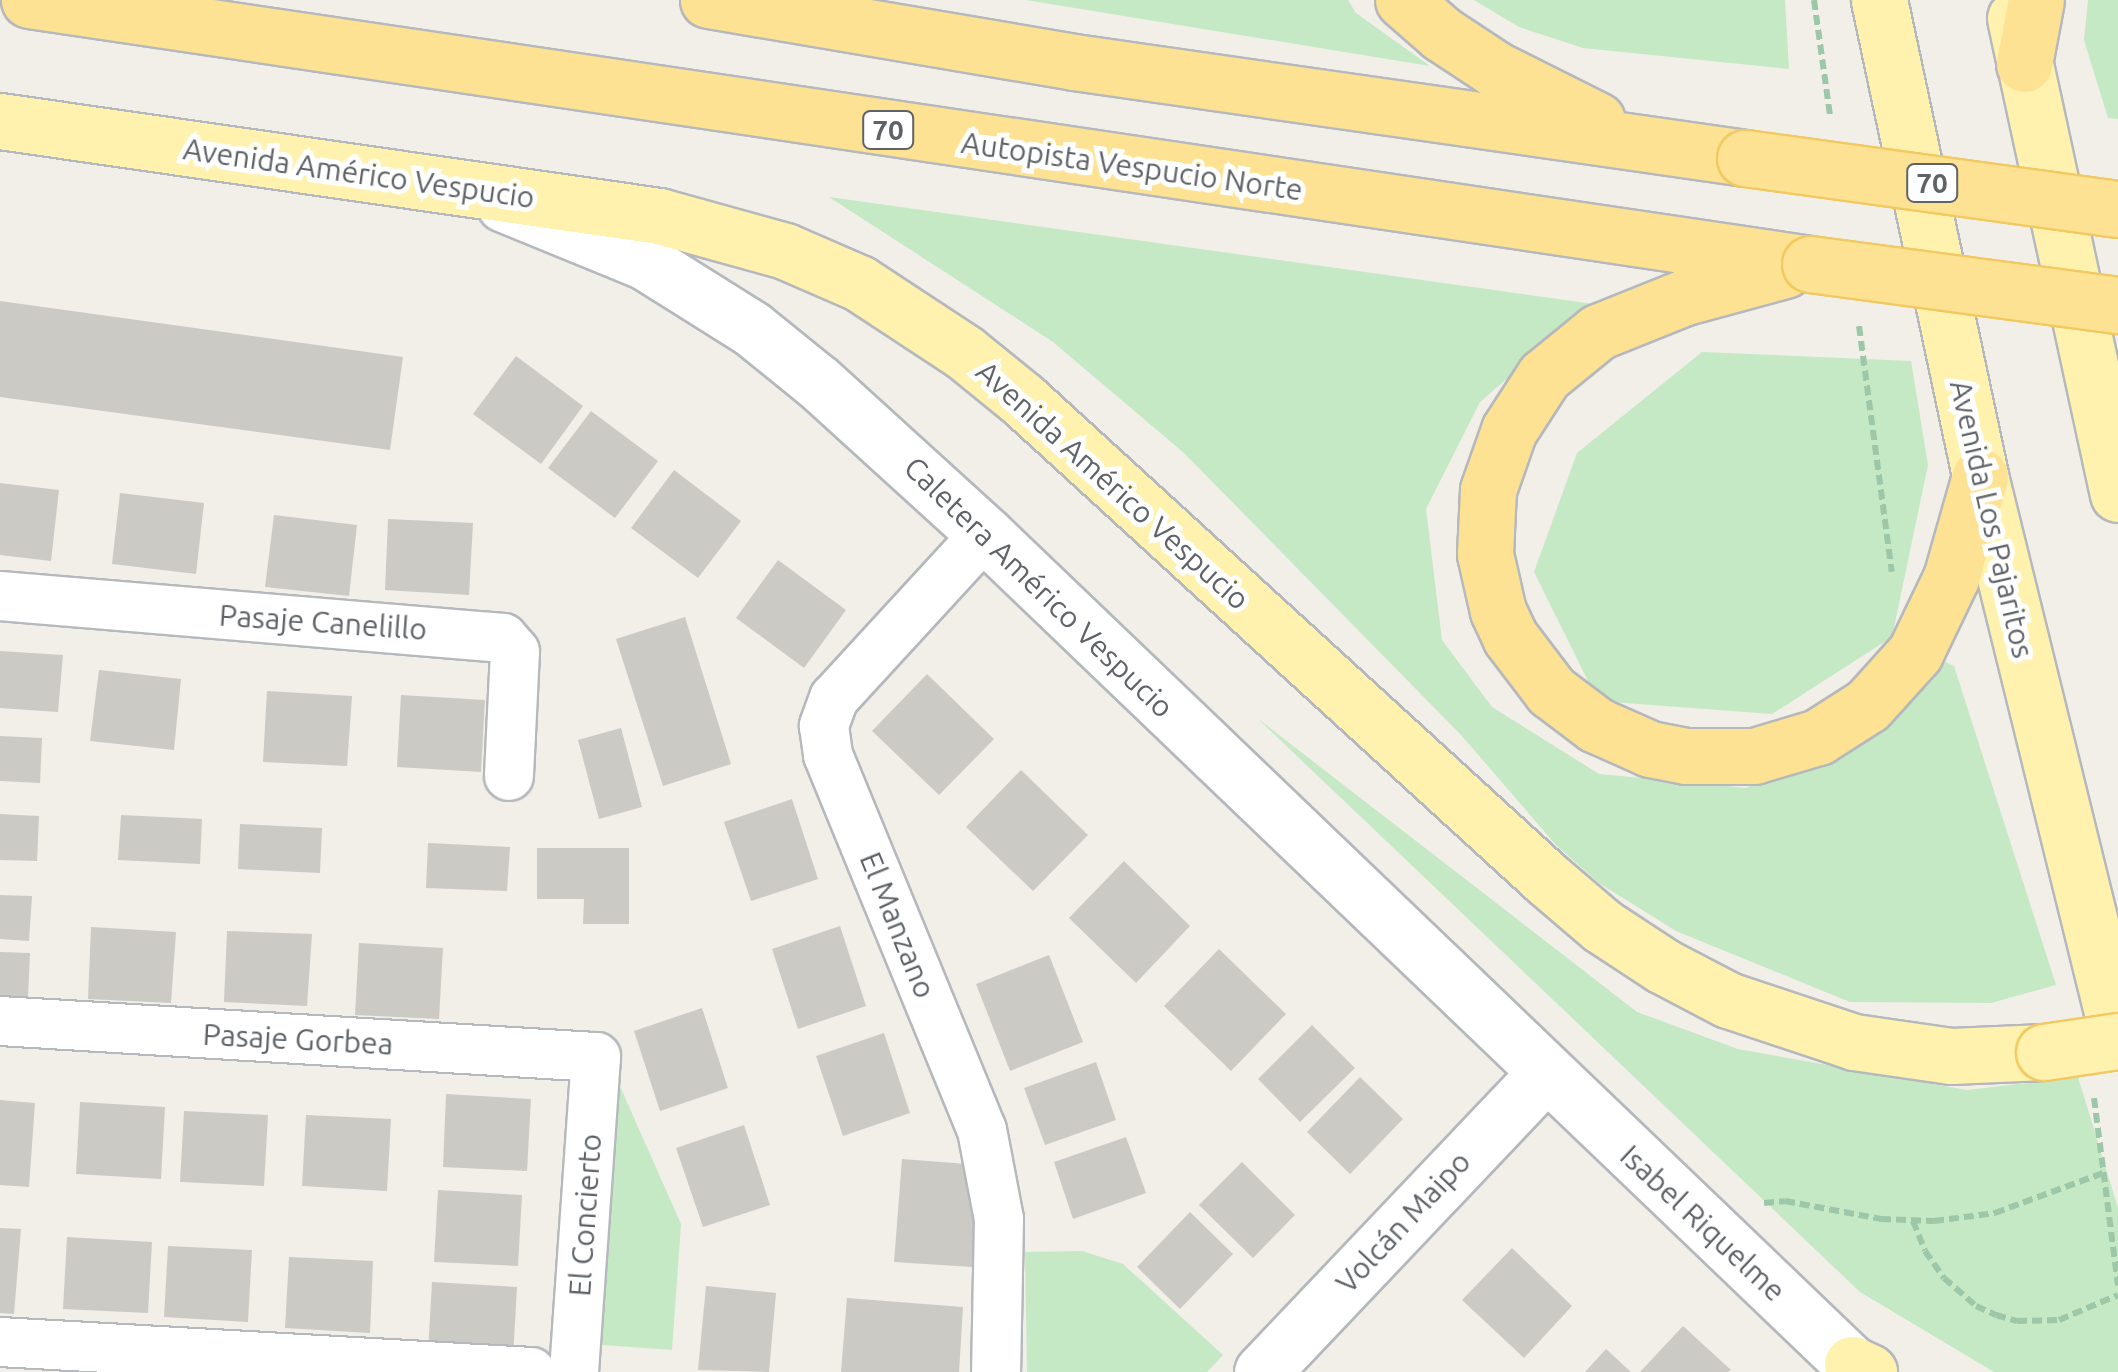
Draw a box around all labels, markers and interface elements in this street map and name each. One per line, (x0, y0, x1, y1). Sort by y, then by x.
road number: 70 (860, 107, 916, 153)
street label: Autopista Vespucio Norte (959, 124, 1305, 208)
street label: Avenida Américo Vespucio (181, 131, 537, 215)
road number: 70 (1904, 160, 1960, 206)
street label: Avenida Américo Vespucio (969, 353, 1257, 617)
street label: Avenida Los Pajaritos (1943, 377, 2041, 661)
street label: Caletera Américo Vespucio (897, 449, 1181, 725)
street label: Pasaje Canelillo (218, 597, 428, 647)
street label: El Manzano (852, 847, 944, 1003)
street label: Pasaje Gorbea (202, 1016, 394, 1062)
street label: El Concierto (561, 1132, 609, 1298)
street label: Isabel Riquelme (1613, 1137, 1793, 1309)
street label: Volcán Maipo (1328, 1144, 1478, 1300)

